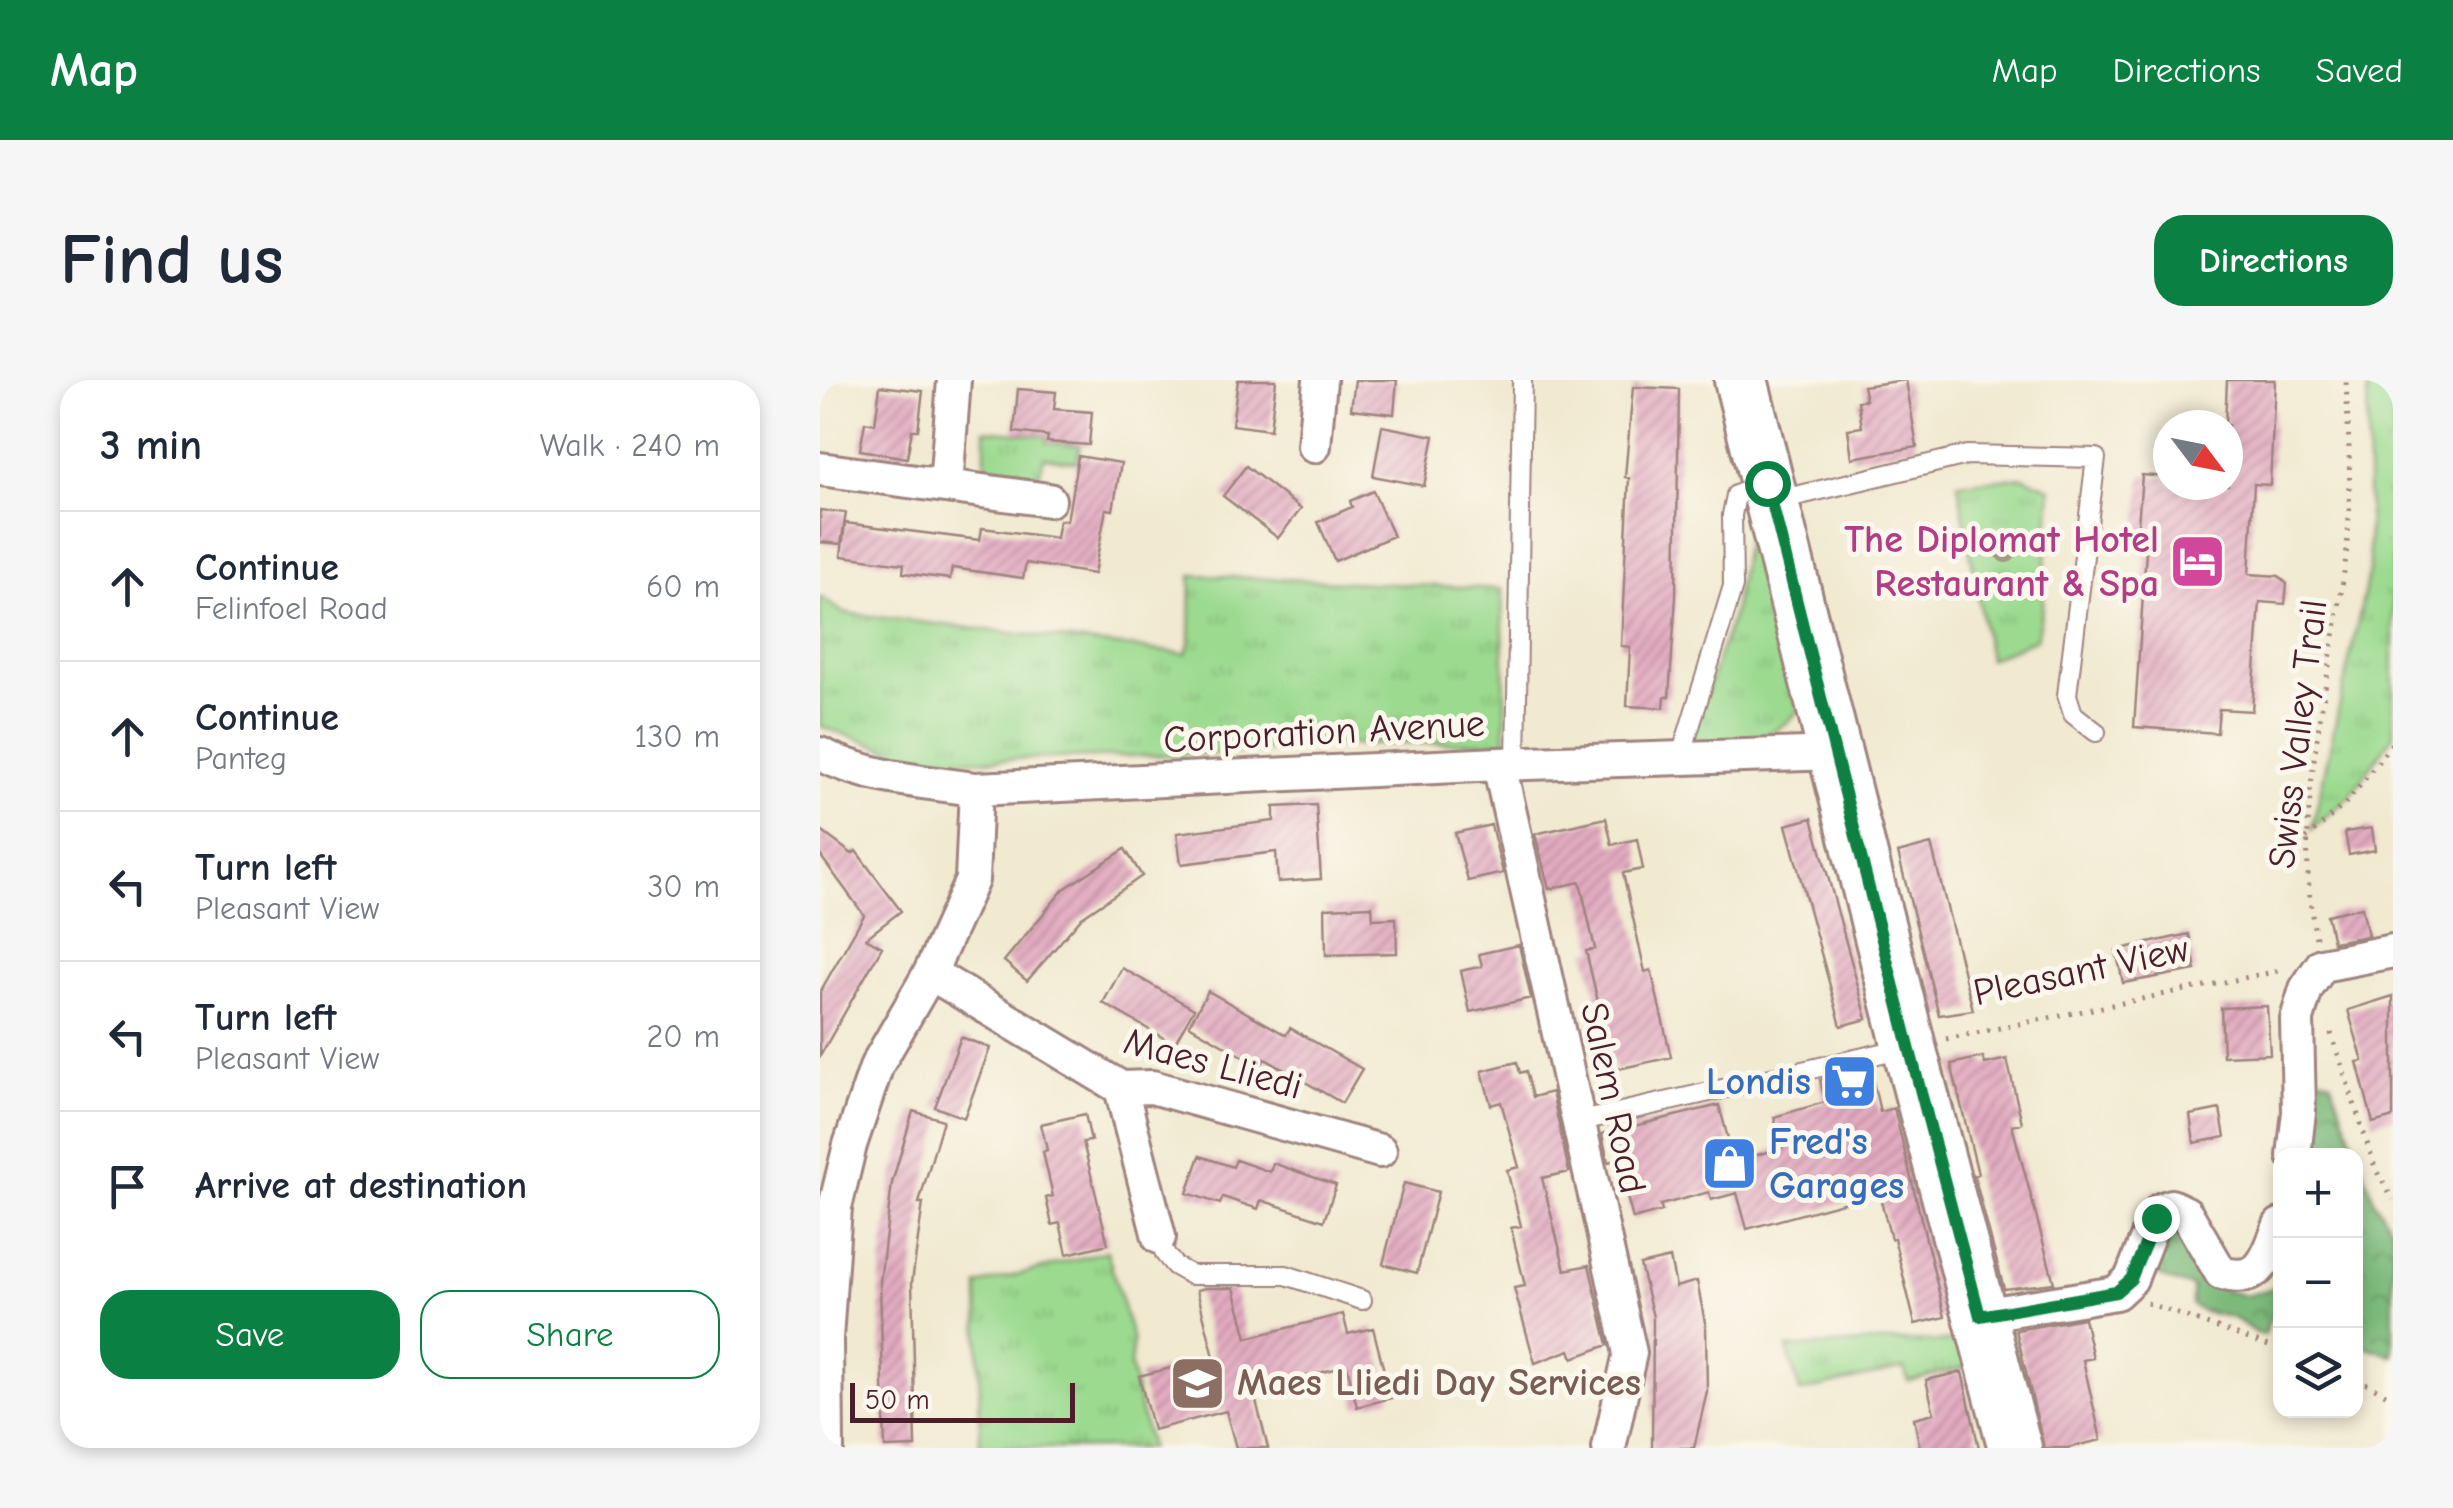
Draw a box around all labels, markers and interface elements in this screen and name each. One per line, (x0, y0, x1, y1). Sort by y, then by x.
text: Map (50, 43, 138, 98)
text: Map (1992, 50, 2058, 91)
text: Directions (2113, 50, 2261, 91)
text: Saved (2316, 50, 2403, 91)
button: Directions (2154, 215, 2393, 306)
text: Find us (60, 220, 283, 301)
north arrow (2153, 410, 2243, 500)
text: 3 min (100, 421, 202, 470)
text: Walk · 240 m (540, 427, 720, 464)
route start (1745, 461, 1791, 507)
place label: The Diplomat Hotel Restaurant & Spa (1844, 518, 2159, 606)
hotel icon: The Diplomat Hotel Restaurant & Spa (2168, 532, 2228, 592)
text: Continue (195, 546, 339, 590)
icon: ahead (100, 559, 155, 614)
text: 60 m (646, 568, 720, 605)
text: Felinfoel Road (195, 590, 388, 627)
street label: Swiss Valley Trail (2260, 597, 2336, 871)
text: Continue (195, 696, 339, 740)
street label: Corporation Avenue (1162, 702, 1486, 762)
icon: ahead (100, 709, 155, 764)
text: 130 m (634, 718, 720, 755)
text: Panteg (195, 740, 287, 777)
text: Turn left (195, 846, 336, 890)
icon: left (100, 859, 155, 914)
text: 30 m (647, 868, 720, 905)
text: Pleasant View (195, 890, 379, 927)
street label: Pleasant View (1969, 927, 2193, 1015)
text: Turn left (195, 996, 336, 1040)
street label: Salem Road (1571, 998, 1655, 1198)
icon: left (100, 1009, 155, 1064)
text: 20 m (647, 1018, 720, 1055)
street label: Maes Lliedi (1119, 1019, 1307, 1109)
text: Pleasant View (195, 1040, 379, 1077)
supermarket icon: Londis (1820, 1052, 1880, 1112)
place label: Londis (1706, 1060, 1811, 1104)
place label: Fred's Garages (1769, 1120, 1904, 1208)
shop icon: Fred's Garages (1700, 1134, 1760, 1194)
map controls (2273, 1148, 2363, 1418)
button: + (2273, 1148, 2363, 1238)
icon: arrive (100, 1159, 155, 1214)
text: Arrive at destination (195, 1164, 527, 1208)
route end (2134, 1196, 2180, 1242)
button: − (2273, 1238, 2363, 1328)
button: Save (100, 1290, 400, 1379)
button: Share (420, 1290, 720, 1379)
button: layers (2273, 1328, 2363, 1418)
school or university icon: Maes Lliedi Day Services (1168, 1353, 1228, 1413)
place label: Maes Lliedi Day Services (1237, 1361, 1641, 1405)
scale bar (850, 1378, 1075, 1422)
text: 50 m (865, 1384, 930, 1416)

